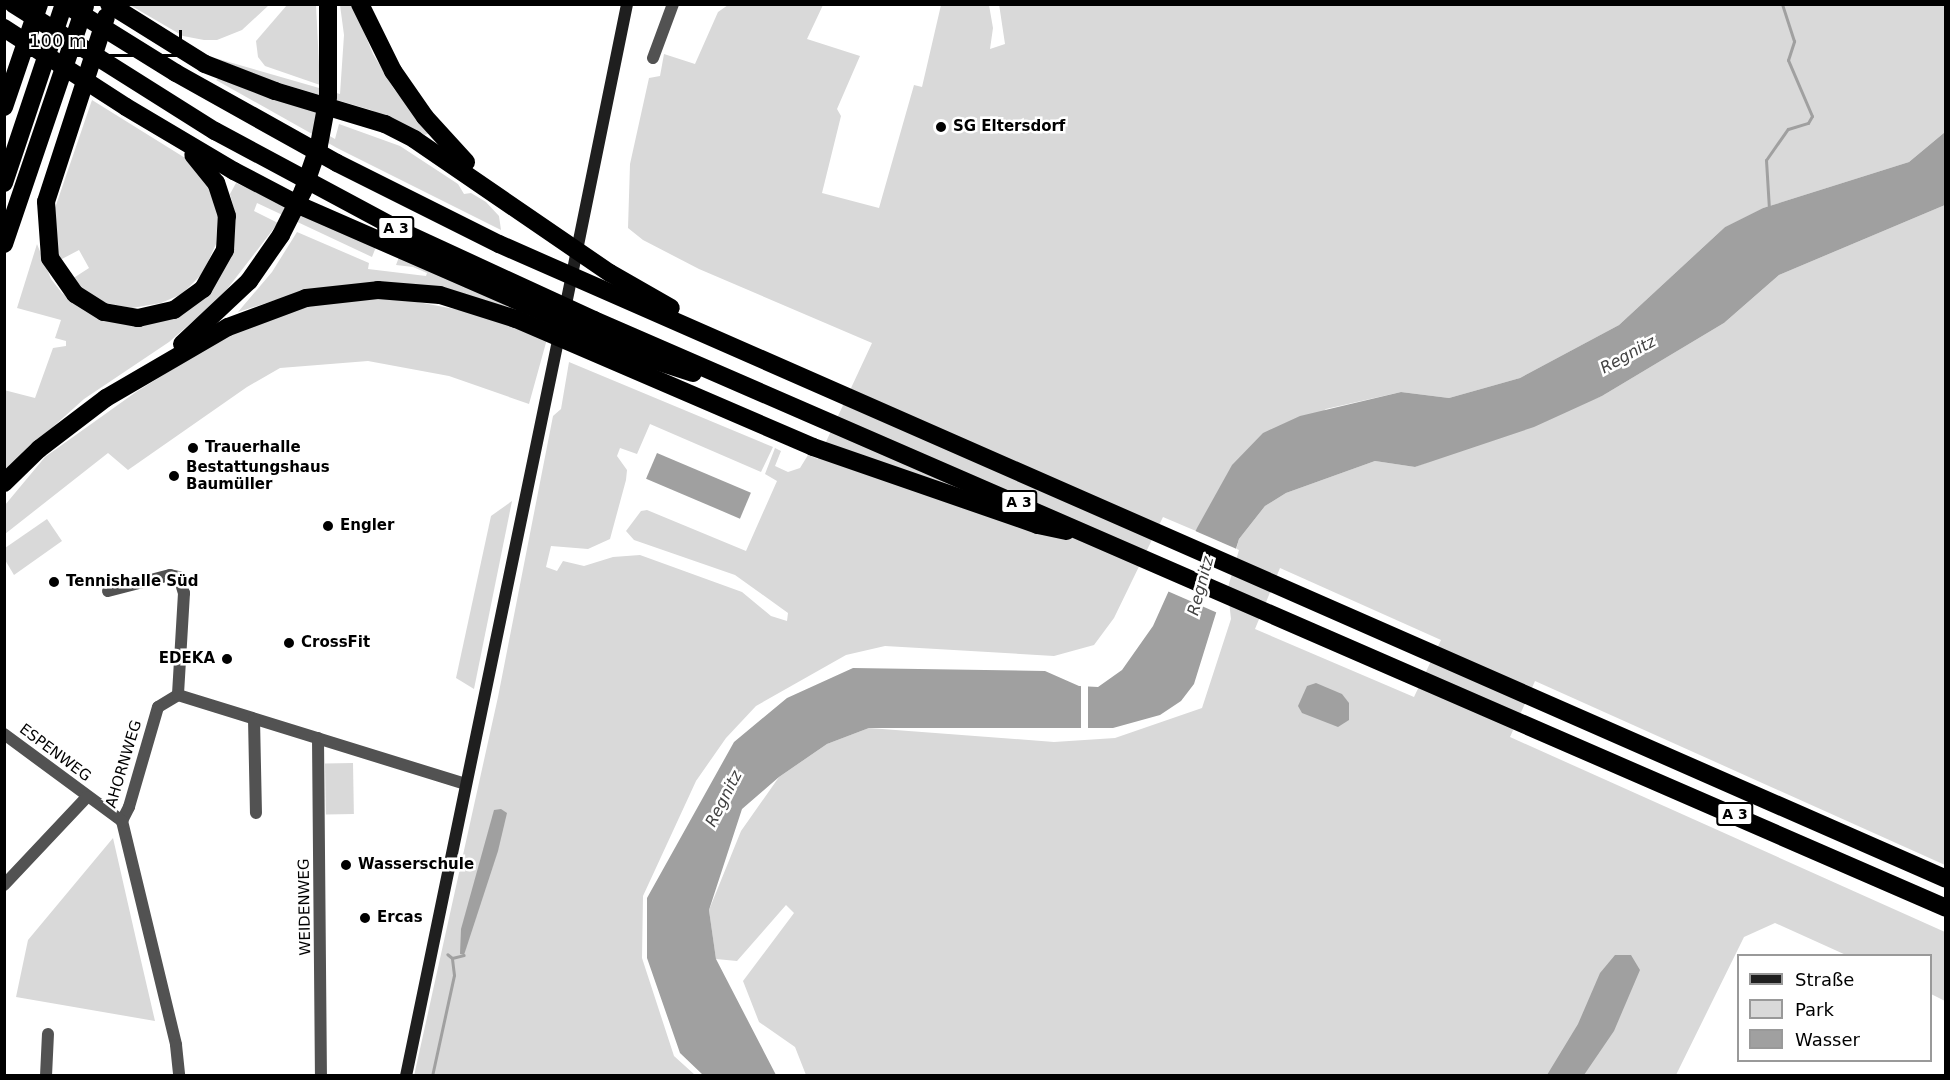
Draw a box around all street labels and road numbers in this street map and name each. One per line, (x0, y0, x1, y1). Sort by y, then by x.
road number: A 3 (376, 217, 416, 239)
road number: A 3 (1000, 491, 1038, 513)
street label: AHORNWEG (102, 718, 146, 810)
street label: ESPENWEG (16, 720, 94, 786)
road number: A 3 (1716, 803, 1754, 825)
street label: WEIDENWEG (295, 858, 315, 956)

